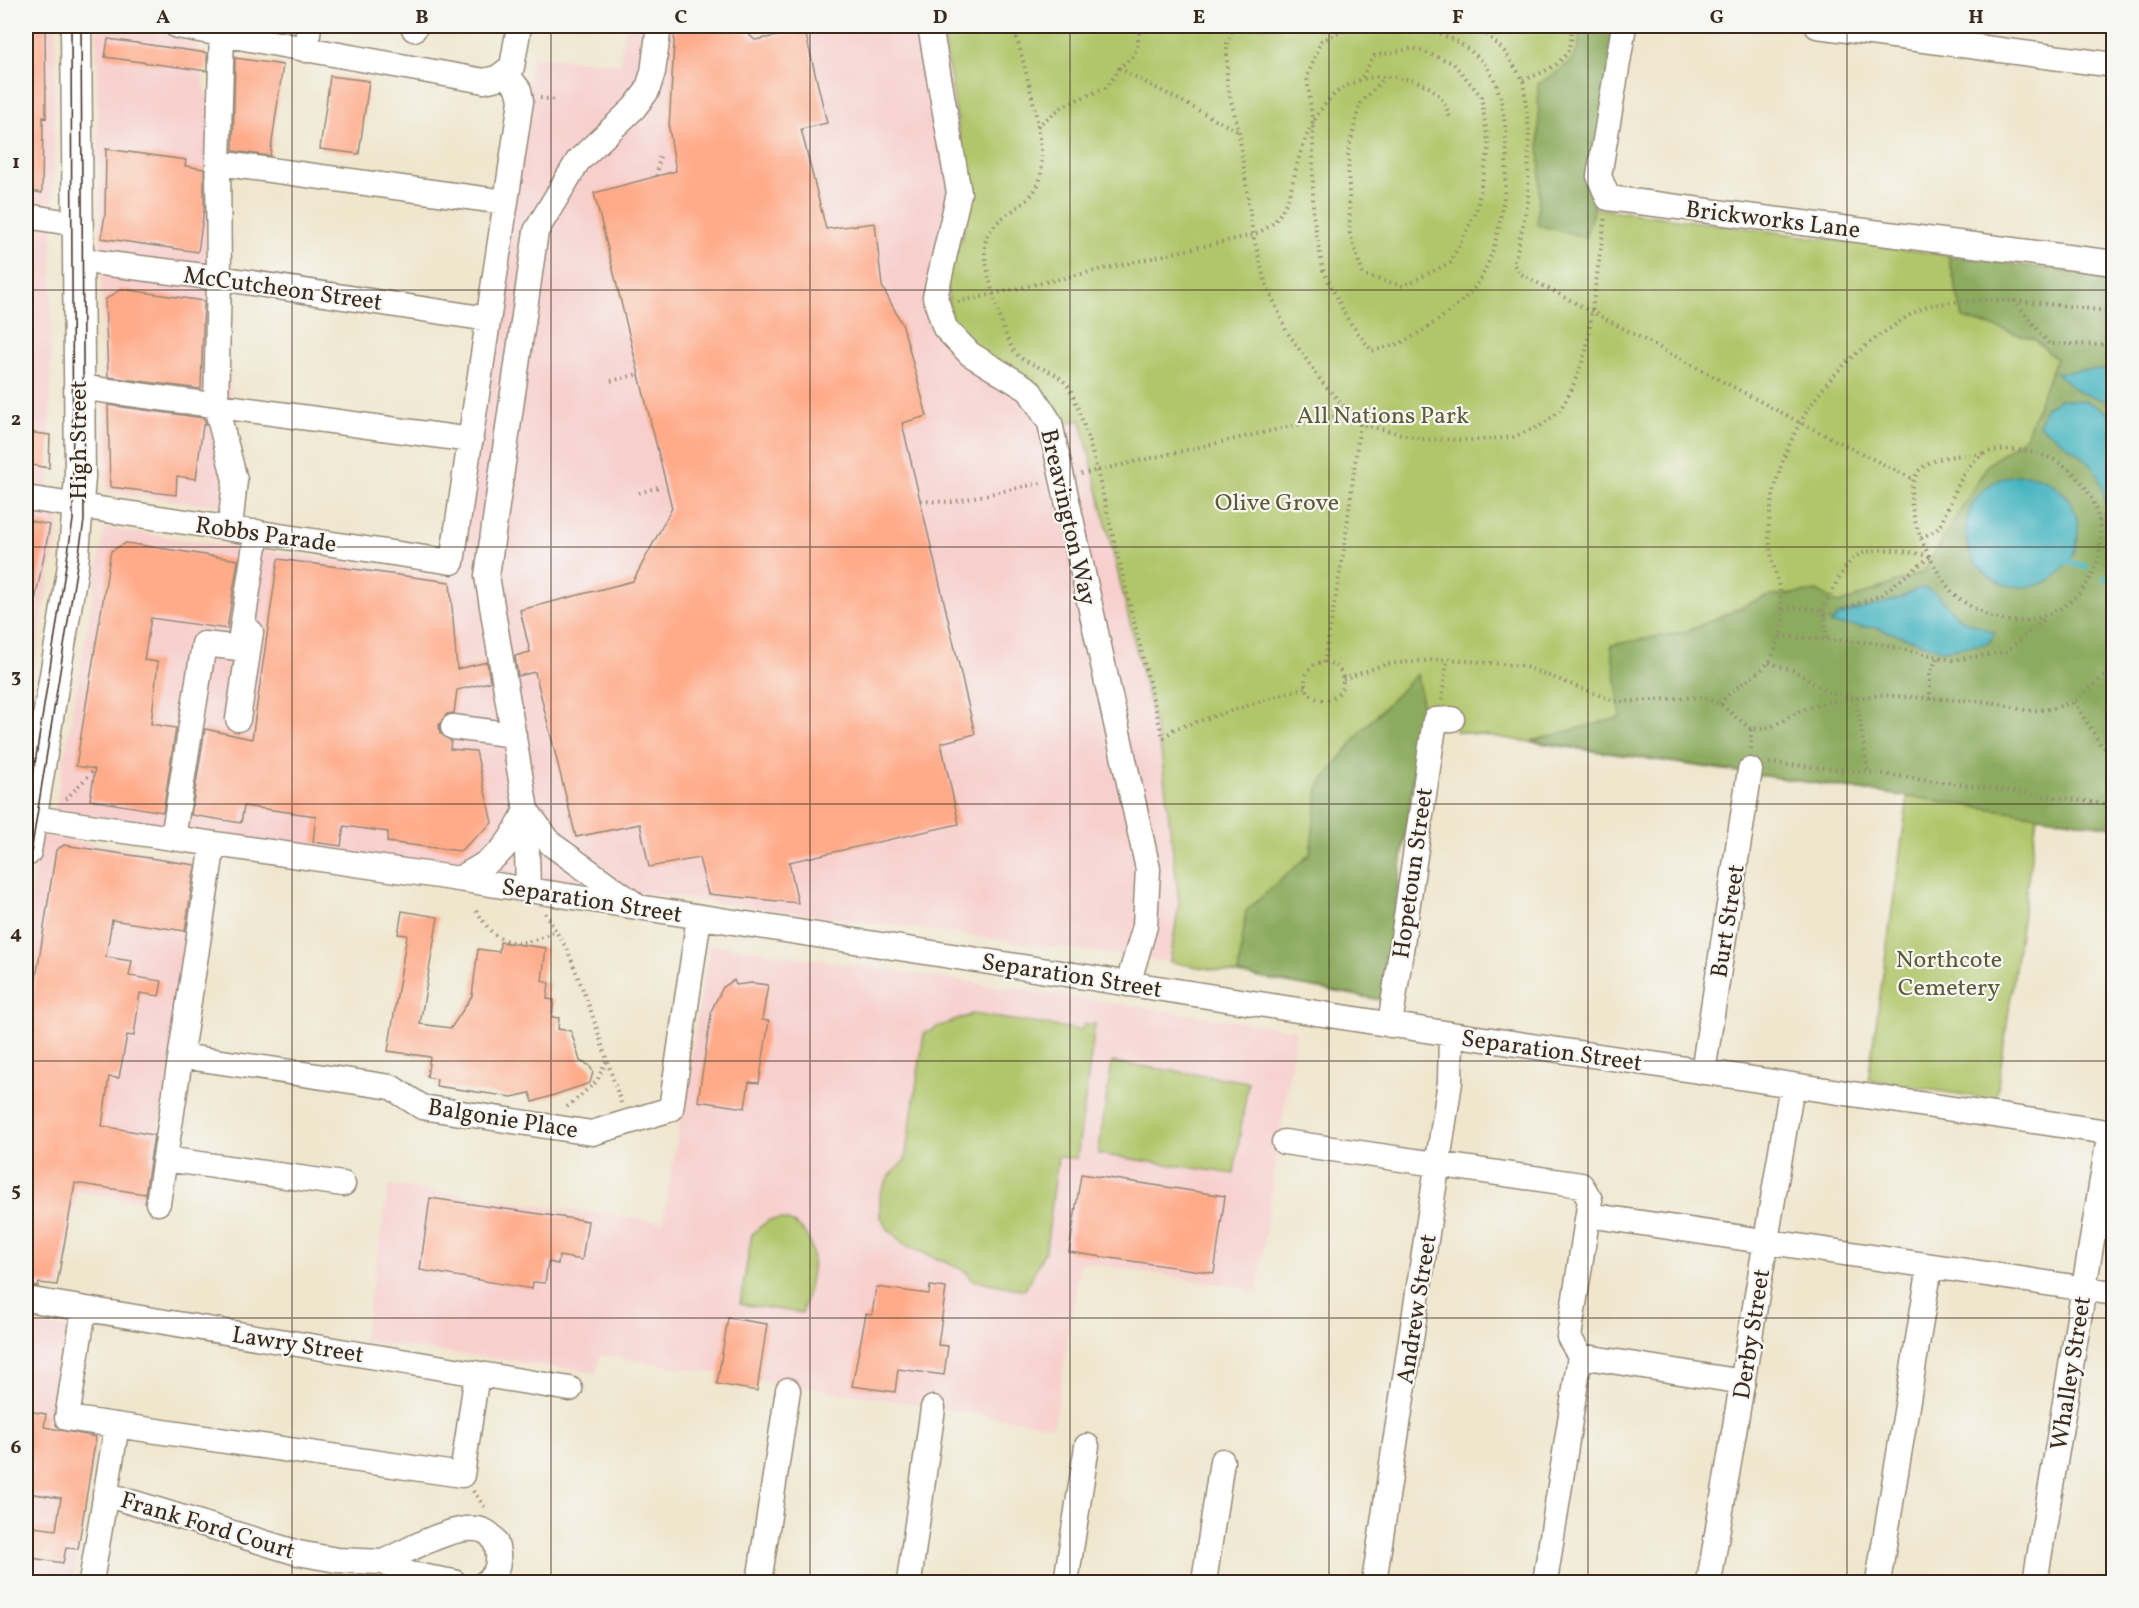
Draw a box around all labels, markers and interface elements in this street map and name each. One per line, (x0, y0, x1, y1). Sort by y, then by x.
text: A (156, 4, 170, 32)
text: B (415, 4, 429, 32)
text: C (675, 4, 688, 32)
text: D (933, 4, 947, 32)
text: E (1193, 4, 1205, 32)
text: F (1452, 4, 1464, 32)
text: G (1710, 4, 1724, 32)
text: H (1968, 4, 1984, 32)
text: 1 (12, 149, 20, 177)
street label: Brickworks Lane (1683, 193, 1862, 249)
street label: McCutcheon Street (181, 259, 384, 321)
street label: High Street (63, 380, 97, 500)
park label: All Nations Park (1297, 400, 1469, 434)
text: 2 (11, 406, 21, 434)
street label: Breavington Way (1030, 426, 1104, 609)
park label: Olive Grove (1215, 487, 1339, 521)
street label: Robbs Parade (193, 509, 339, 563)
text: 3 (11, 663, 21, 691)
street label: Hopetoun Street (1385, 786, 1443, 961)
street label: Burt Street (1703, 862, 1755, 981)
street label: Separation Street (499, 871, 684, 933)
text: 4 (10, 920, 22, 948)
park label: Northcote Cemetery (1896, 944, 2002, 1006)
street label: Separation Street (979, 946, 1164, 1008)
street label: Separation Street (1459, 1022, 1644, 1082)
street label: Balgonie Place (425, 1091, 580, 1149)
text: 5 (11, 1177, 21, 1205)
street label: Andrew Street (1389, 1232, 1447, 1387)
street label: Derby Street (1726, 1267, 1780, 1402)
street label: Whalley Street (2043, 1294, 2101, 1453)
street label: Lawry Street (229, 1319, 366, 1373)
text: 6 (11, 1434, 22, 1462)
street label: Frank Ford Court (116, 1484, 299, 1570)

